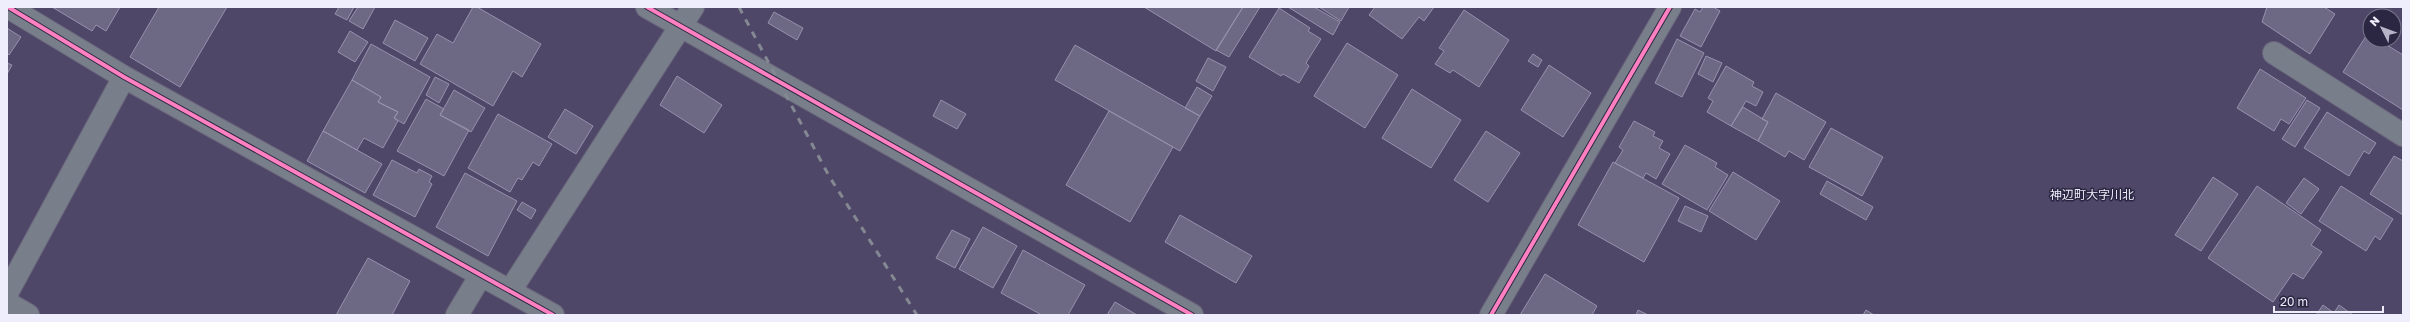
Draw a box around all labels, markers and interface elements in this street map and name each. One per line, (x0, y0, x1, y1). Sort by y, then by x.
north arrow (2362, 8, 2402, 48)
text: N (2367, 14, 2382, 28)
district label: 神辺町大字川北 (2050, 187, 2134, 202)
scale bar (2274, 288, 2383, 314)
text: 20 m (2280, 294, 2308, 309)

